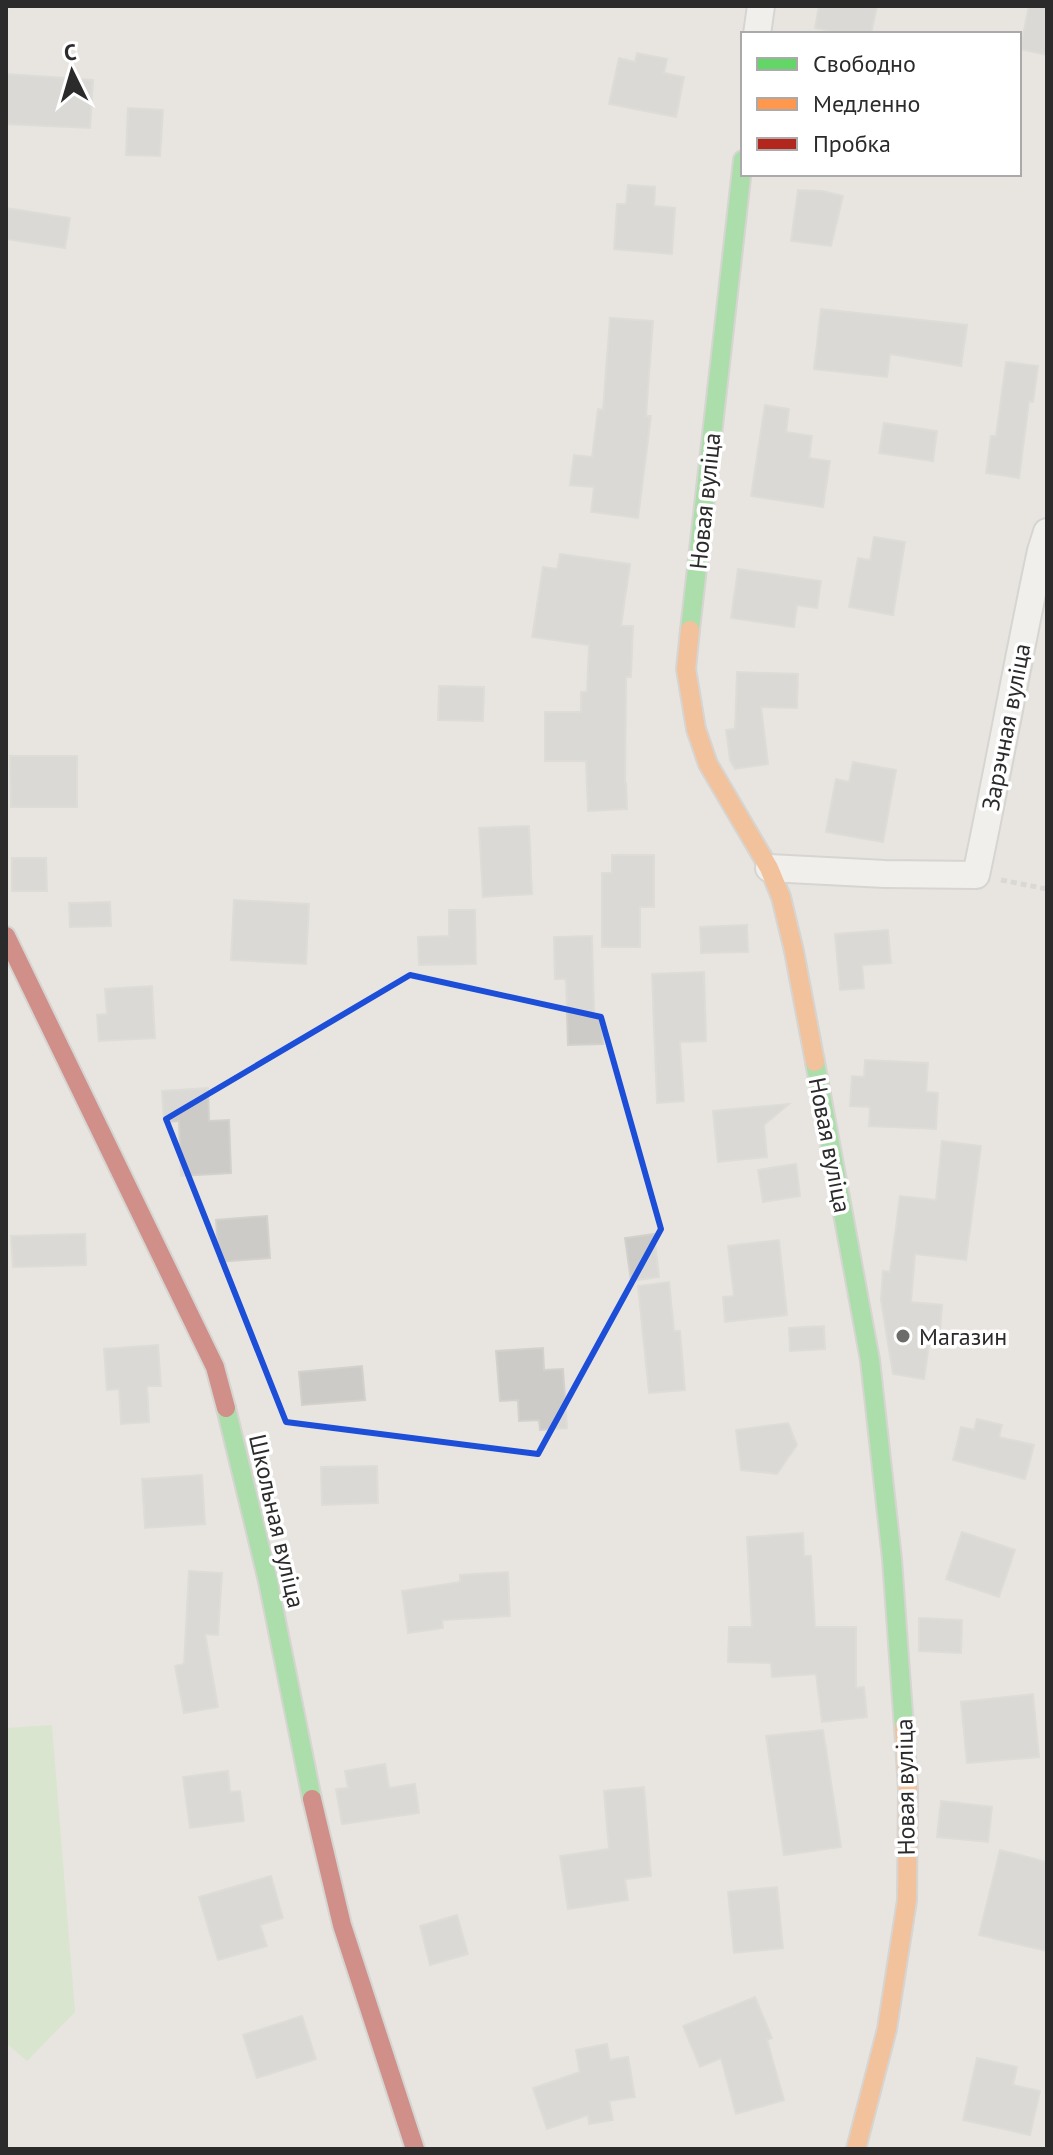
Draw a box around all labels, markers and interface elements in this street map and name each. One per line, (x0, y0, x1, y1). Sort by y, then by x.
north arrow (32, 32, 112, 112)
legend (741, 32, 1021, 176)
text: С (63, 38, 78, 67)
text: Свободно (813, 48, 916, 79)
text: Медленно (813, 88, 920, 119)
text: Пробка (813, 128, 891, 159)
street label: Новая вуліца (682, 431, 728, 571)
street label: Зарэчная вуліца (975, 641, 1037, 813)
street label: Новая вуліца (802, 1075, 858, 1215)
place label: Магазин (919, 1321, 1007, 1352)
marker: Магазин (894, 1327, 912, 1345)
street label: Школьная вуліца (242, 1431, 312, 1611)
street label: Новая вуліца (888, 1718, 922, 1856)

